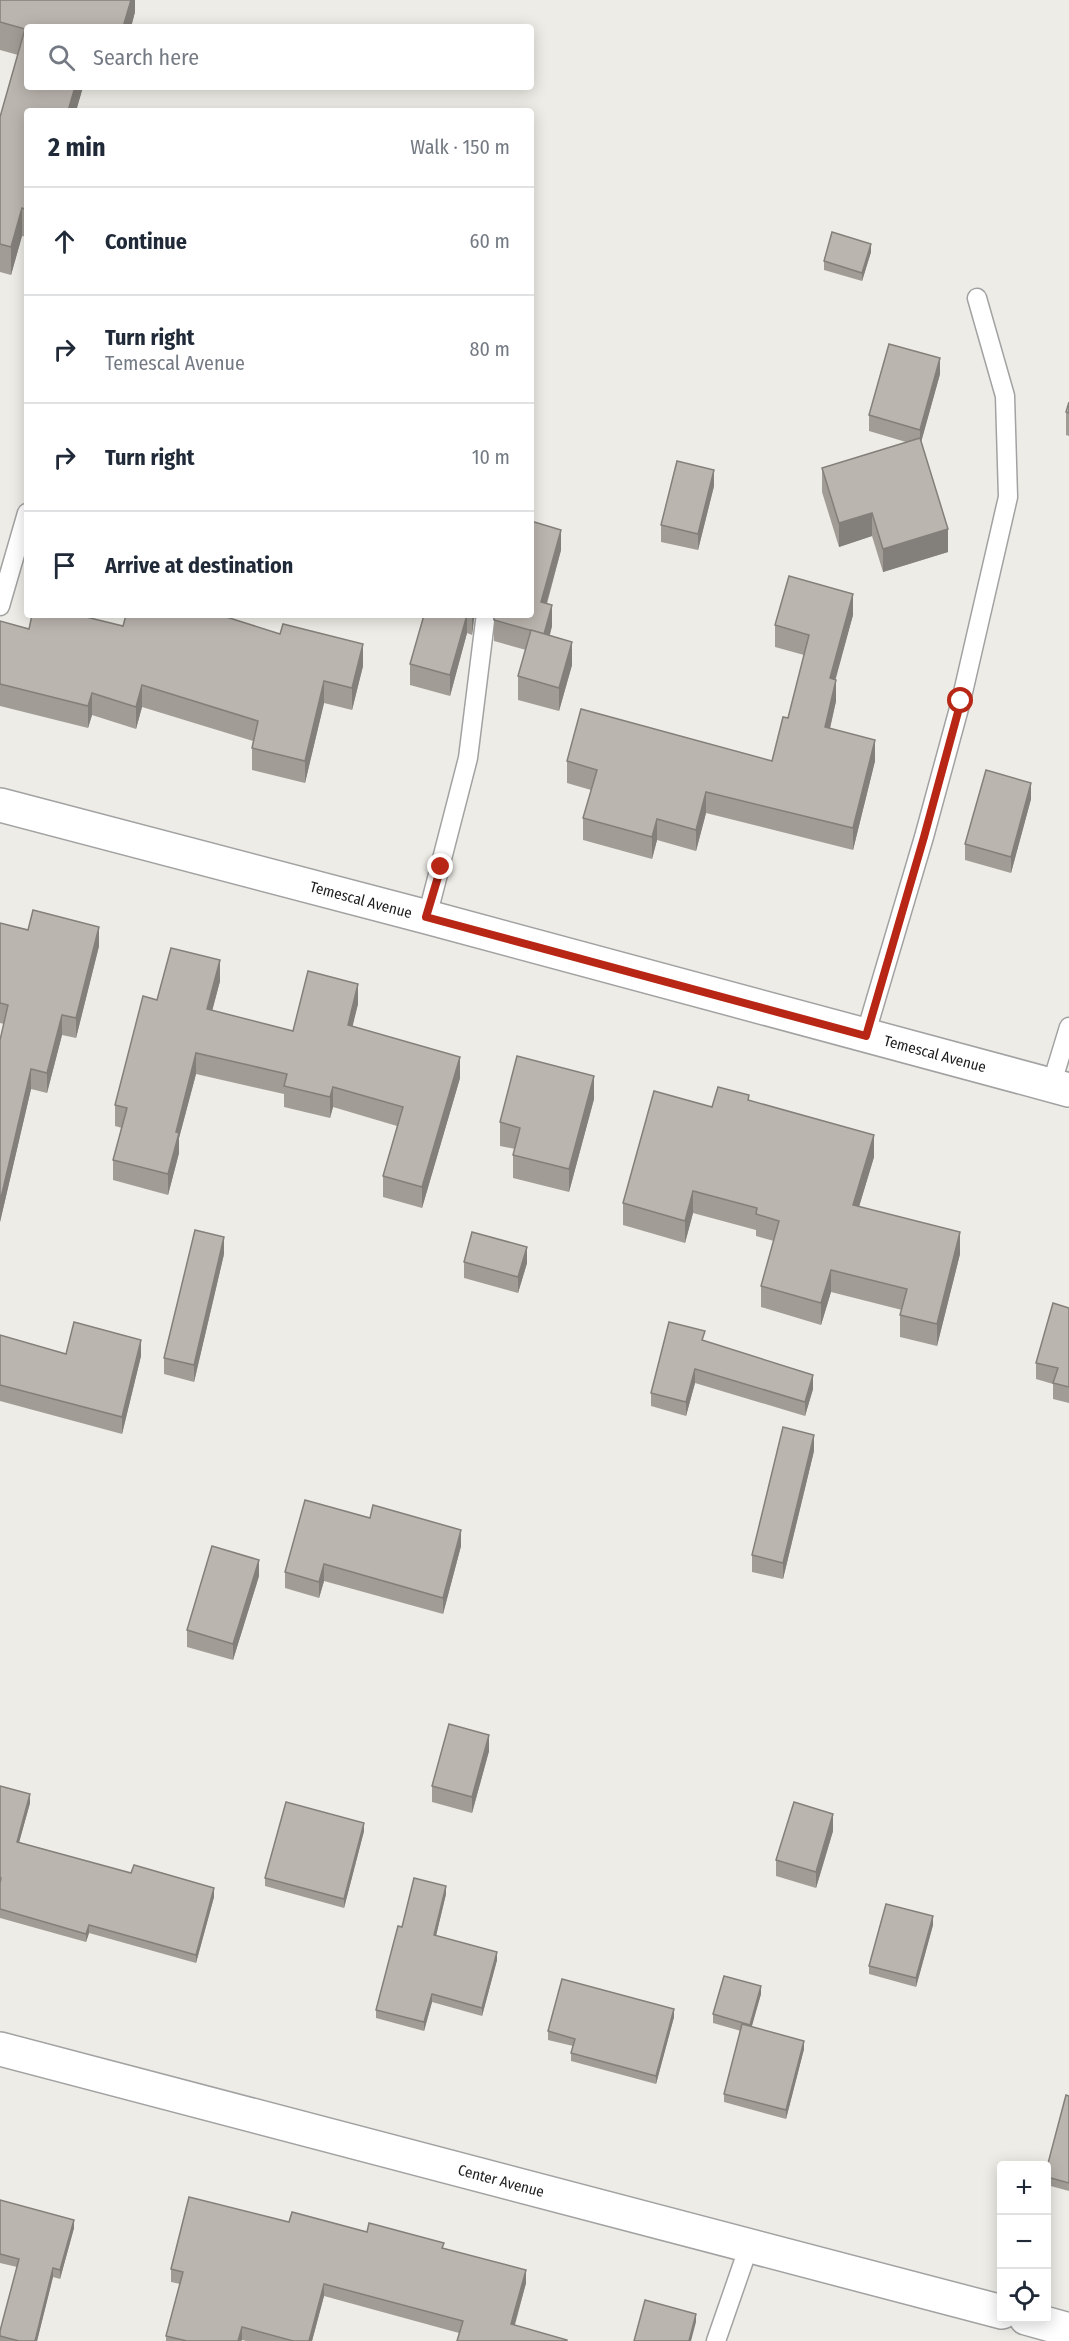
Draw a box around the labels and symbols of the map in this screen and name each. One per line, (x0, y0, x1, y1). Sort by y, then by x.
route start (947, 687, 973, 713)
route end (427, 853, 453, 879)
street label: Temescal Avenue (308, 878, 414, 922)
street label: Temescal Avenue (882, 1032, 988, 1076)
street label: Center Avenue (456, 2161, 546, 2201)

